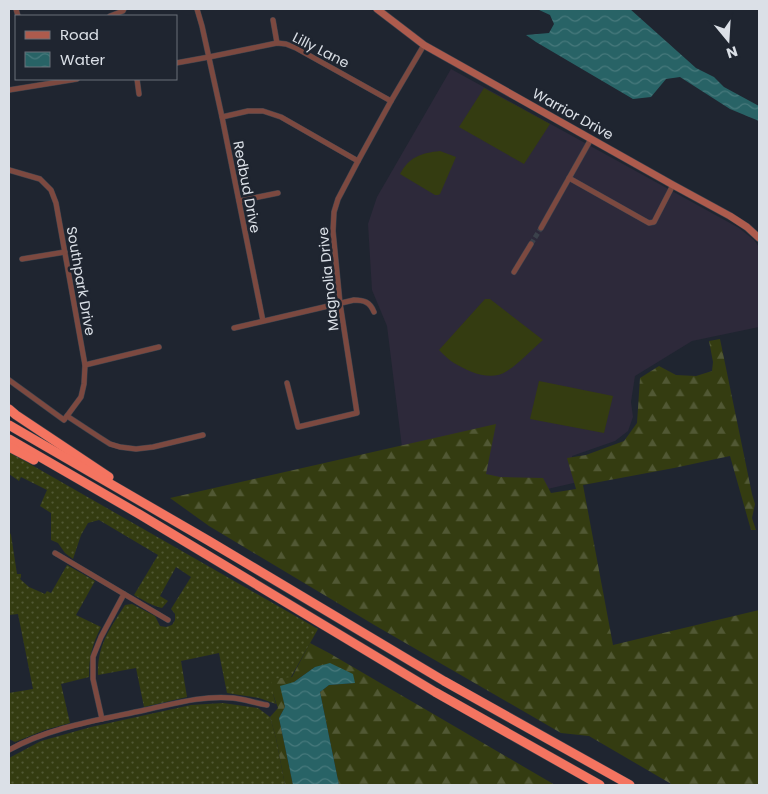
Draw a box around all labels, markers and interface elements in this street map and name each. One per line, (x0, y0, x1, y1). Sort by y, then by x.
legend (15, 15, 178, 80)
north arrow (703, 15, 753, 65)
text: Road (60, 24, 99, 45)
street label: Lilly Lane (289, 27, 353, 73)
text: N (724, 41, 740, 64)
text: Water (60, 49, 106, 70)
street label: Warrior Drive (529, 83, 617, 145)
street label: Redbud Drive (228, 139, 266, 235)
street label: Southpark Drive (62, 225, 100, 337)
street label: Magnolia Drive (313, 226, 343, 332)

